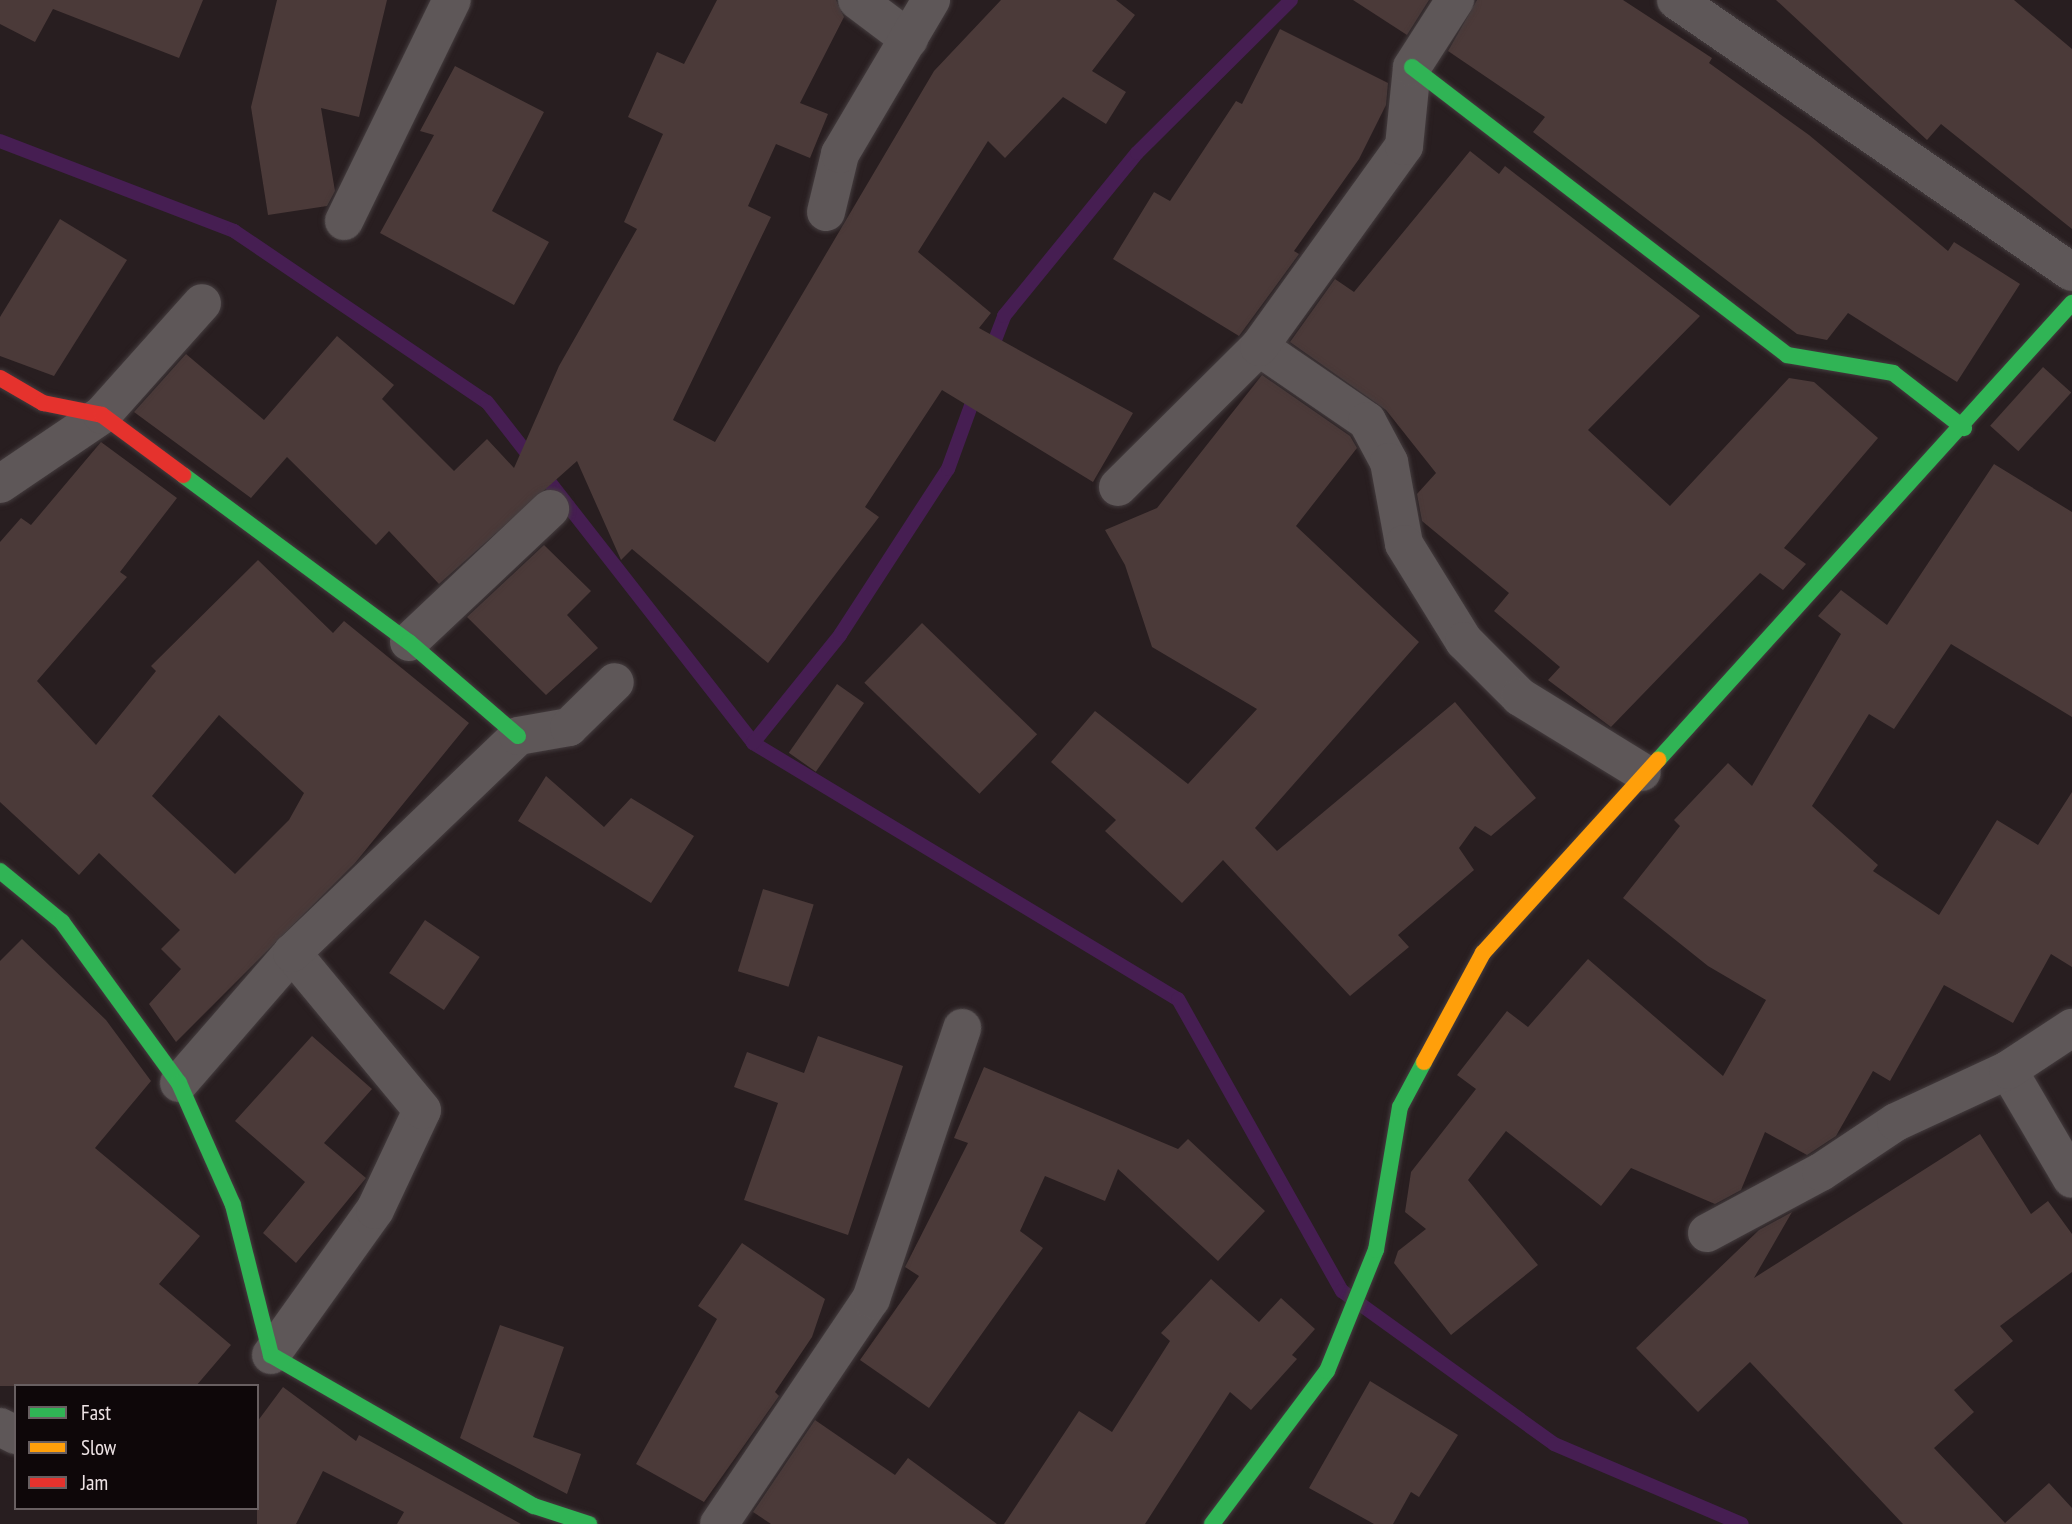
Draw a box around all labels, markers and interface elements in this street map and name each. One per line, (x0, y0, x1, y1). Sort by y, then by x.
legend (14, 1384, 259, 1510)
text: Fast (81, 1399, 111, 1426)
text: Slow (81, 1434, 116, 1461)
text: Jam (81, 1469, 108, 1496)

